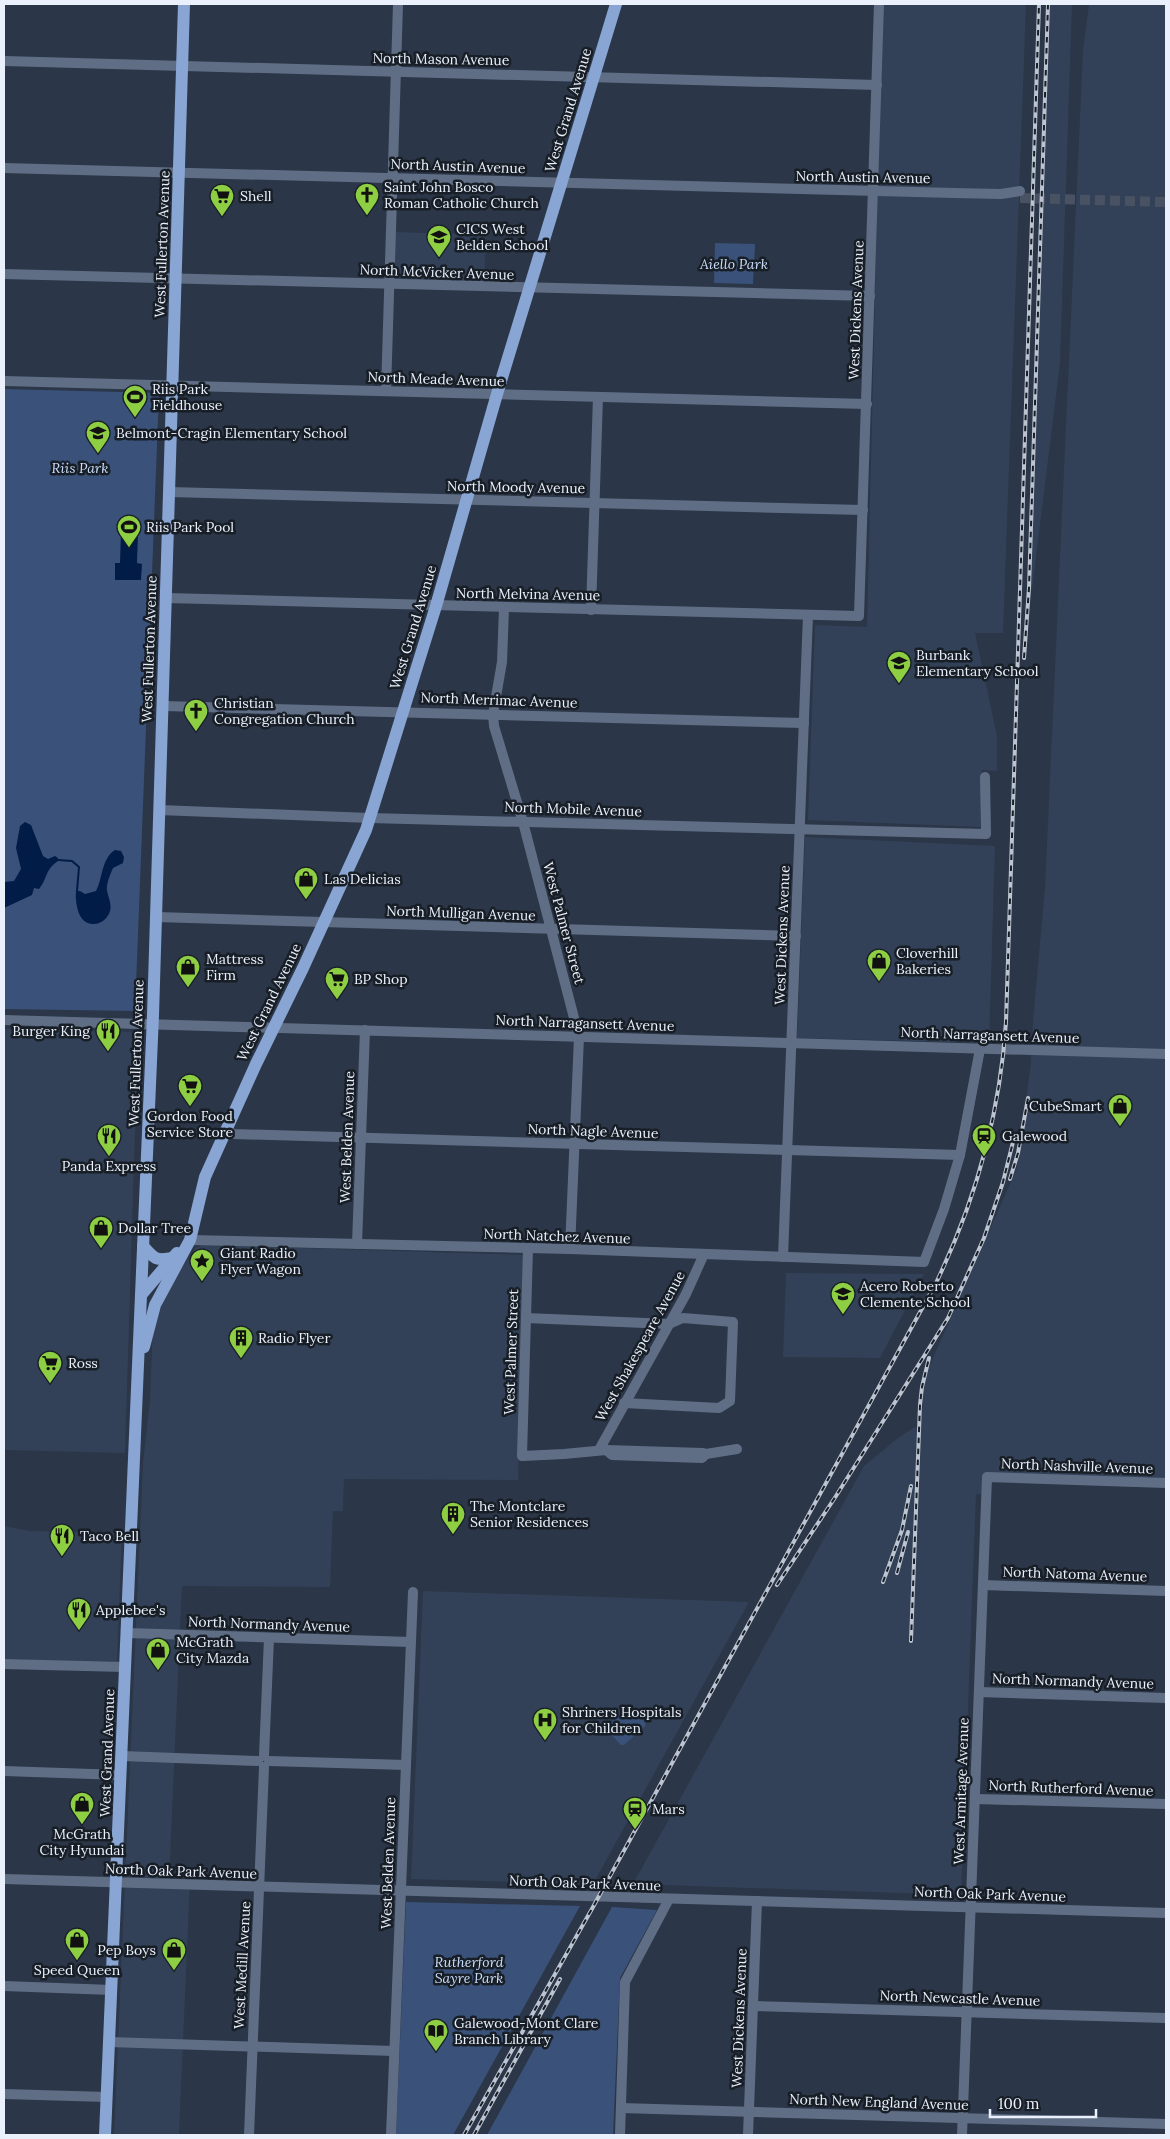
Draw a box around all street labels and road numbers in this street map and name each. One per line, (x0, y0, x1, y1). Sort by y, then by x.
street label: West Grand Avenue (541, 46, 596, 174)
street label: North Mason Avenue (372, 49, 510, 69)
street label: North Austin Avenue (390, 155, 526, 177)
street label: North Austin Avenue (795, 167, 931, 187)
street label: West Fullerton Avenue (150, 170, 174, 318)
street label: West Dickens Avenue (845, 240, 867, 380)
street label: North McVicker Avenue (359, 260, 515, 284)
street label: North Meade Avenue (367, 368, 505, 390)
street label: North Moody Avenue (447, 477, 586, 497)
street label: West Grand Avenue (386, 563, 441, 691)
street label: West Fullerton Avenue (137, 575, 161, 723)
street label: North Melvina Avenue (456, 584, 601, 604)
street label: North Merrimac Avenue (420, 688, 578, 712)
street label: North Mobile Avenue (504, 798, 643, 820)
street label: West Palmer Street (539, 860, 589, 987)
street label: West Dickens Avenue (771, 865, 793, 1005)
street label: North Mulligan Avenue (386, 901, 537, 925)
street label: West Grand Avenue (233, 940, 305, 1064)
street label: West Fullerton Avenue (124, 979, 148, 1127)
street label: North Narragansett Avenue (495, 1011, 675, 1035)
street label: North Narragansett Avenue (900, 1023, 1080, 1047)
street label: West Belden Avenue (336, 1070, 358, 1203)
street label: North Nagle Avenue (527, 1120, 659, 1142)
street label: North Natchez Avenue (483, 1224, 631, 1248)
street label: West Shakespeare Avenue (591, 1267, 689, 1424)
street label: West Palmer Street (500, 1288, 522, 1415)
street label: North Nashville Avenue (1001, 1454, 1154, 1478)
street label: North Natoma Avenue (1002, 1562, 1148, 1586)
street label: North Normandy Avenue (188, 1612, 351, 1636)
street label: North Normandy Avenue (992, 1669, 1155, 1693)
street label: West Grand Avenue (96, 1688, 118, 1818)
street label: West Armitage Avenue (949, 1717, 973, 1865)
street label: North Rutherford Avenue (988, 1776, 1154, 1800)
street label: West Belden Avenue (377, 1796, 399, 1929)
street label: North Oak Park Avenue (105, 1859, 258, 1883)
street label: North Oak Park Avenue (509, 1871, 662, 1895)
street label: North Oak Park Avenue (914, 1882, 1067, 1906)
street label: West Medill Avenue (230, 1900, 254, 2029)
street label: West Dickens Avenue (728, 1948, 750, 2088)
street label: North Newcastle Avenue (879, 1986, 1041, 2010)
street label: North New England Avenue (789, 2090, 970, 2114)

